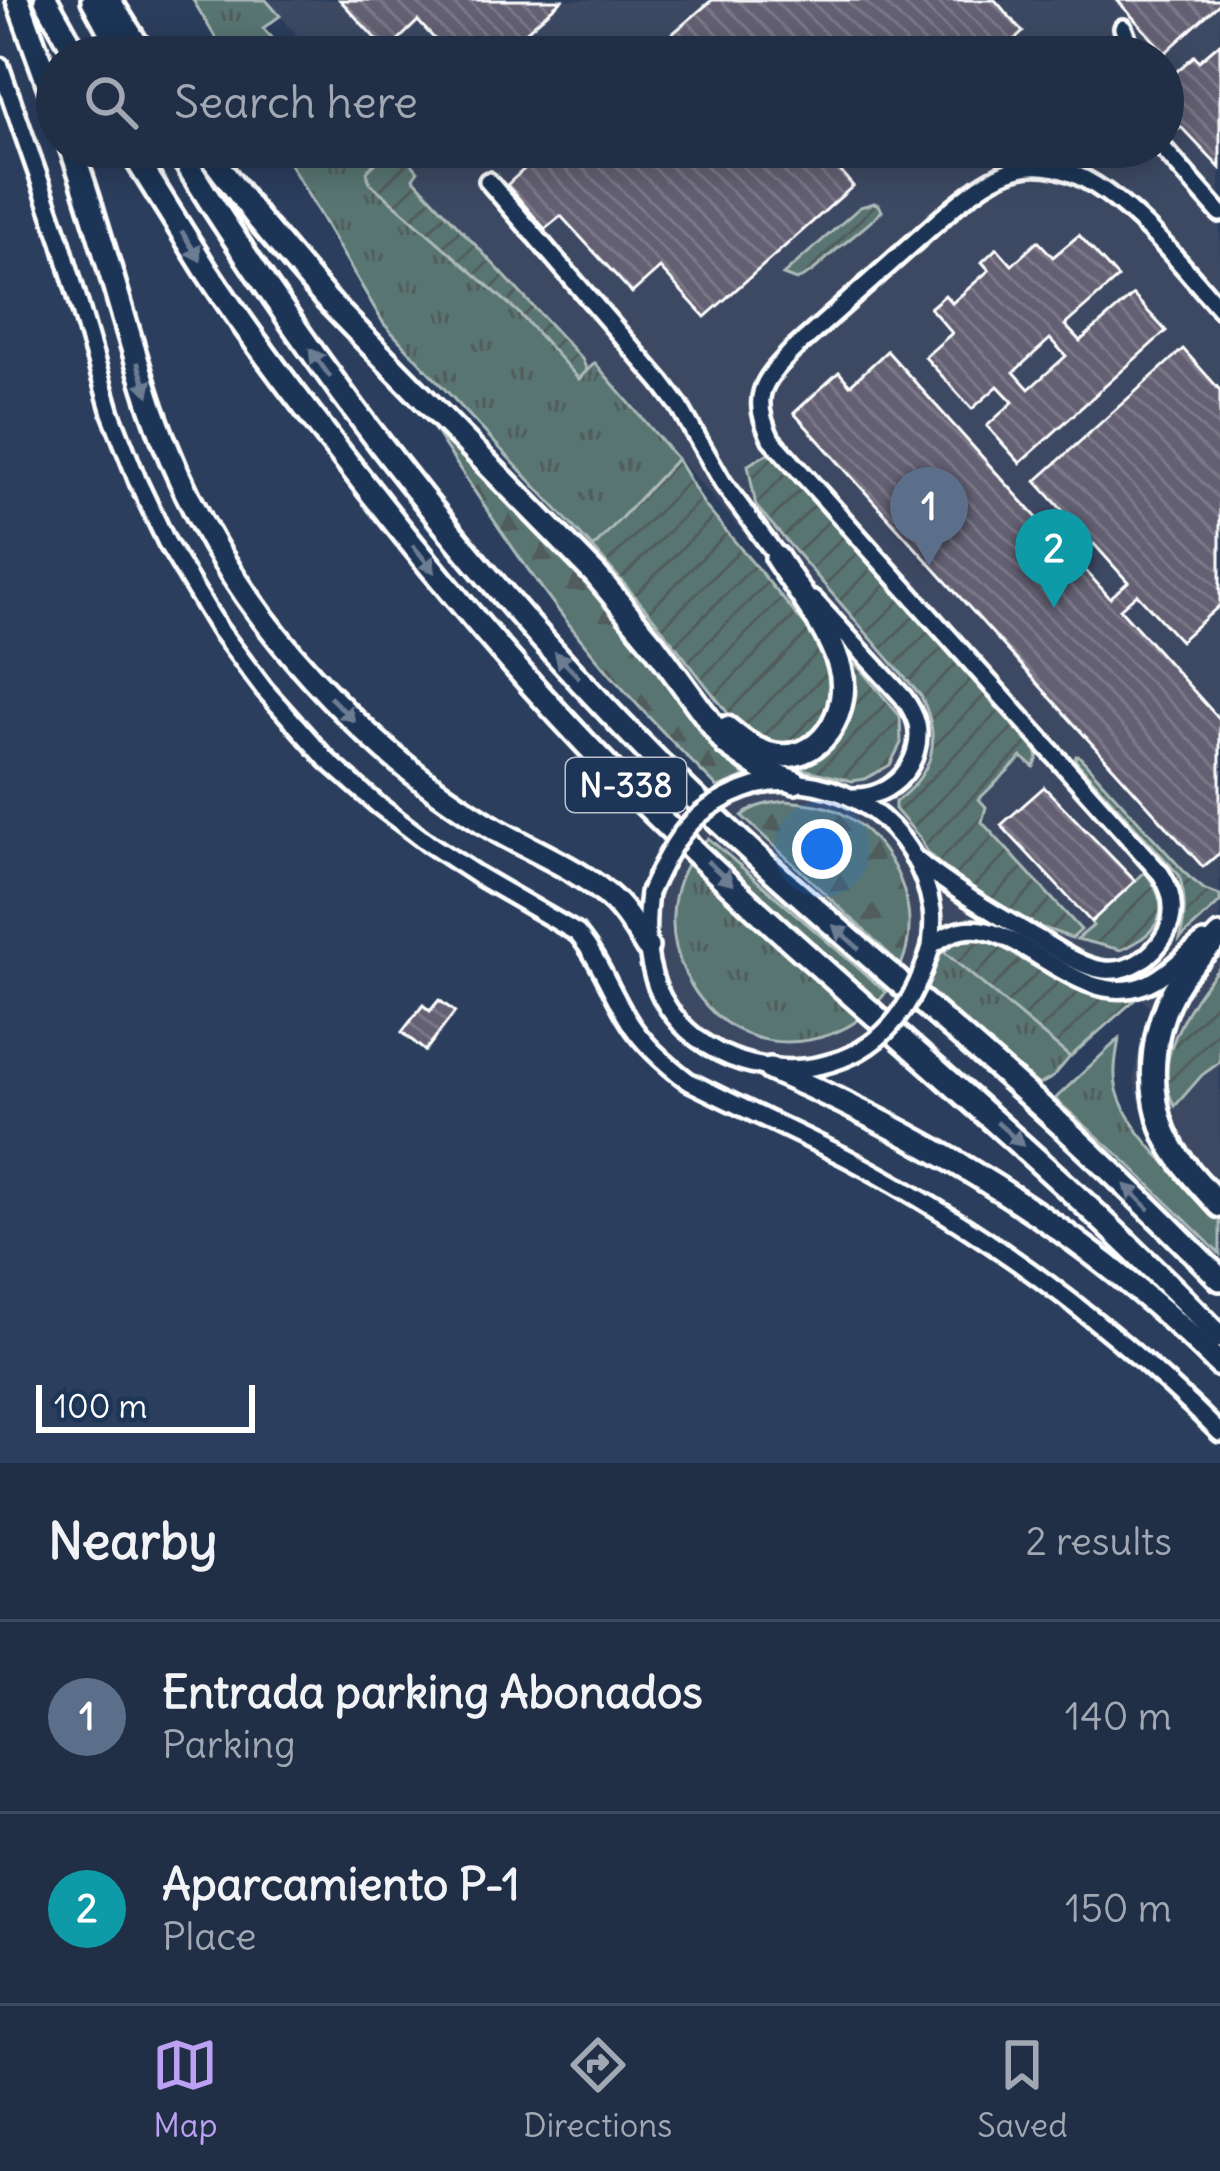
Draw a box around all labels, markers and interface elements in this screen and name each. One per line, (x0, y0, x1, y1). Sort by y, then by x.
search box (36, 36, 1184, 168)
icon: search (78, 69, 144, 135)
text: Search here (174, 74, 418, 130)
one-way arrow (180, 229, 201, 263)
one-way arrow (309, 348, 333, 379)
one-way arrow (134, 361, 153, 398)
pin: 1 (890, 467, 968, 566)
pin: 2 (1015, 509, 1093, 608)
one-way arrow (410, 544, 436, 574)
one-way arrow (554, 651, 581, 680)
one-way arrow (327, 695, 356, 723)
road number: N-338 (566, 758, 686, 812)
your location (792, 819, 852, 879)
one-way arrow (705, 859, 734, 886)
one-way arrow (832, 924, 861, 951)
one-way arrow (995, 1119, 1024, 1147)
one-way arrow (1123, 1183, 1152, 1211)
scale bar (36, 1379, 255, 1432)
text: 100 m (54, 1385, 147, 1427)
text: Nearby (48, 1509, 217, 1573)
text: 2 results (1025, 1517, 1172, 1566)
text: Entrada parking Abonados (162, 1664, 703, 1720)
text: 1 (79, 1692, 95, 1741)
text: 140 m (1065, 1692, 1172, 1741)
text: Parking (162, 1720, 296, 1769)
text: Aparcamiento P-1 (162, 1856, 520, 1912)
text: 2 (76, 1884, 98, 1933)
text: 150 m (1065, 1884, 1172, 1933)
text: Place (162, 1912, 256, 1961)
tab: Map (152, 2032, 218, 2146)
tab: Directions (523, 2032, 672, 2146)
tab: Saved (977, 2032, 1068, 2146)

